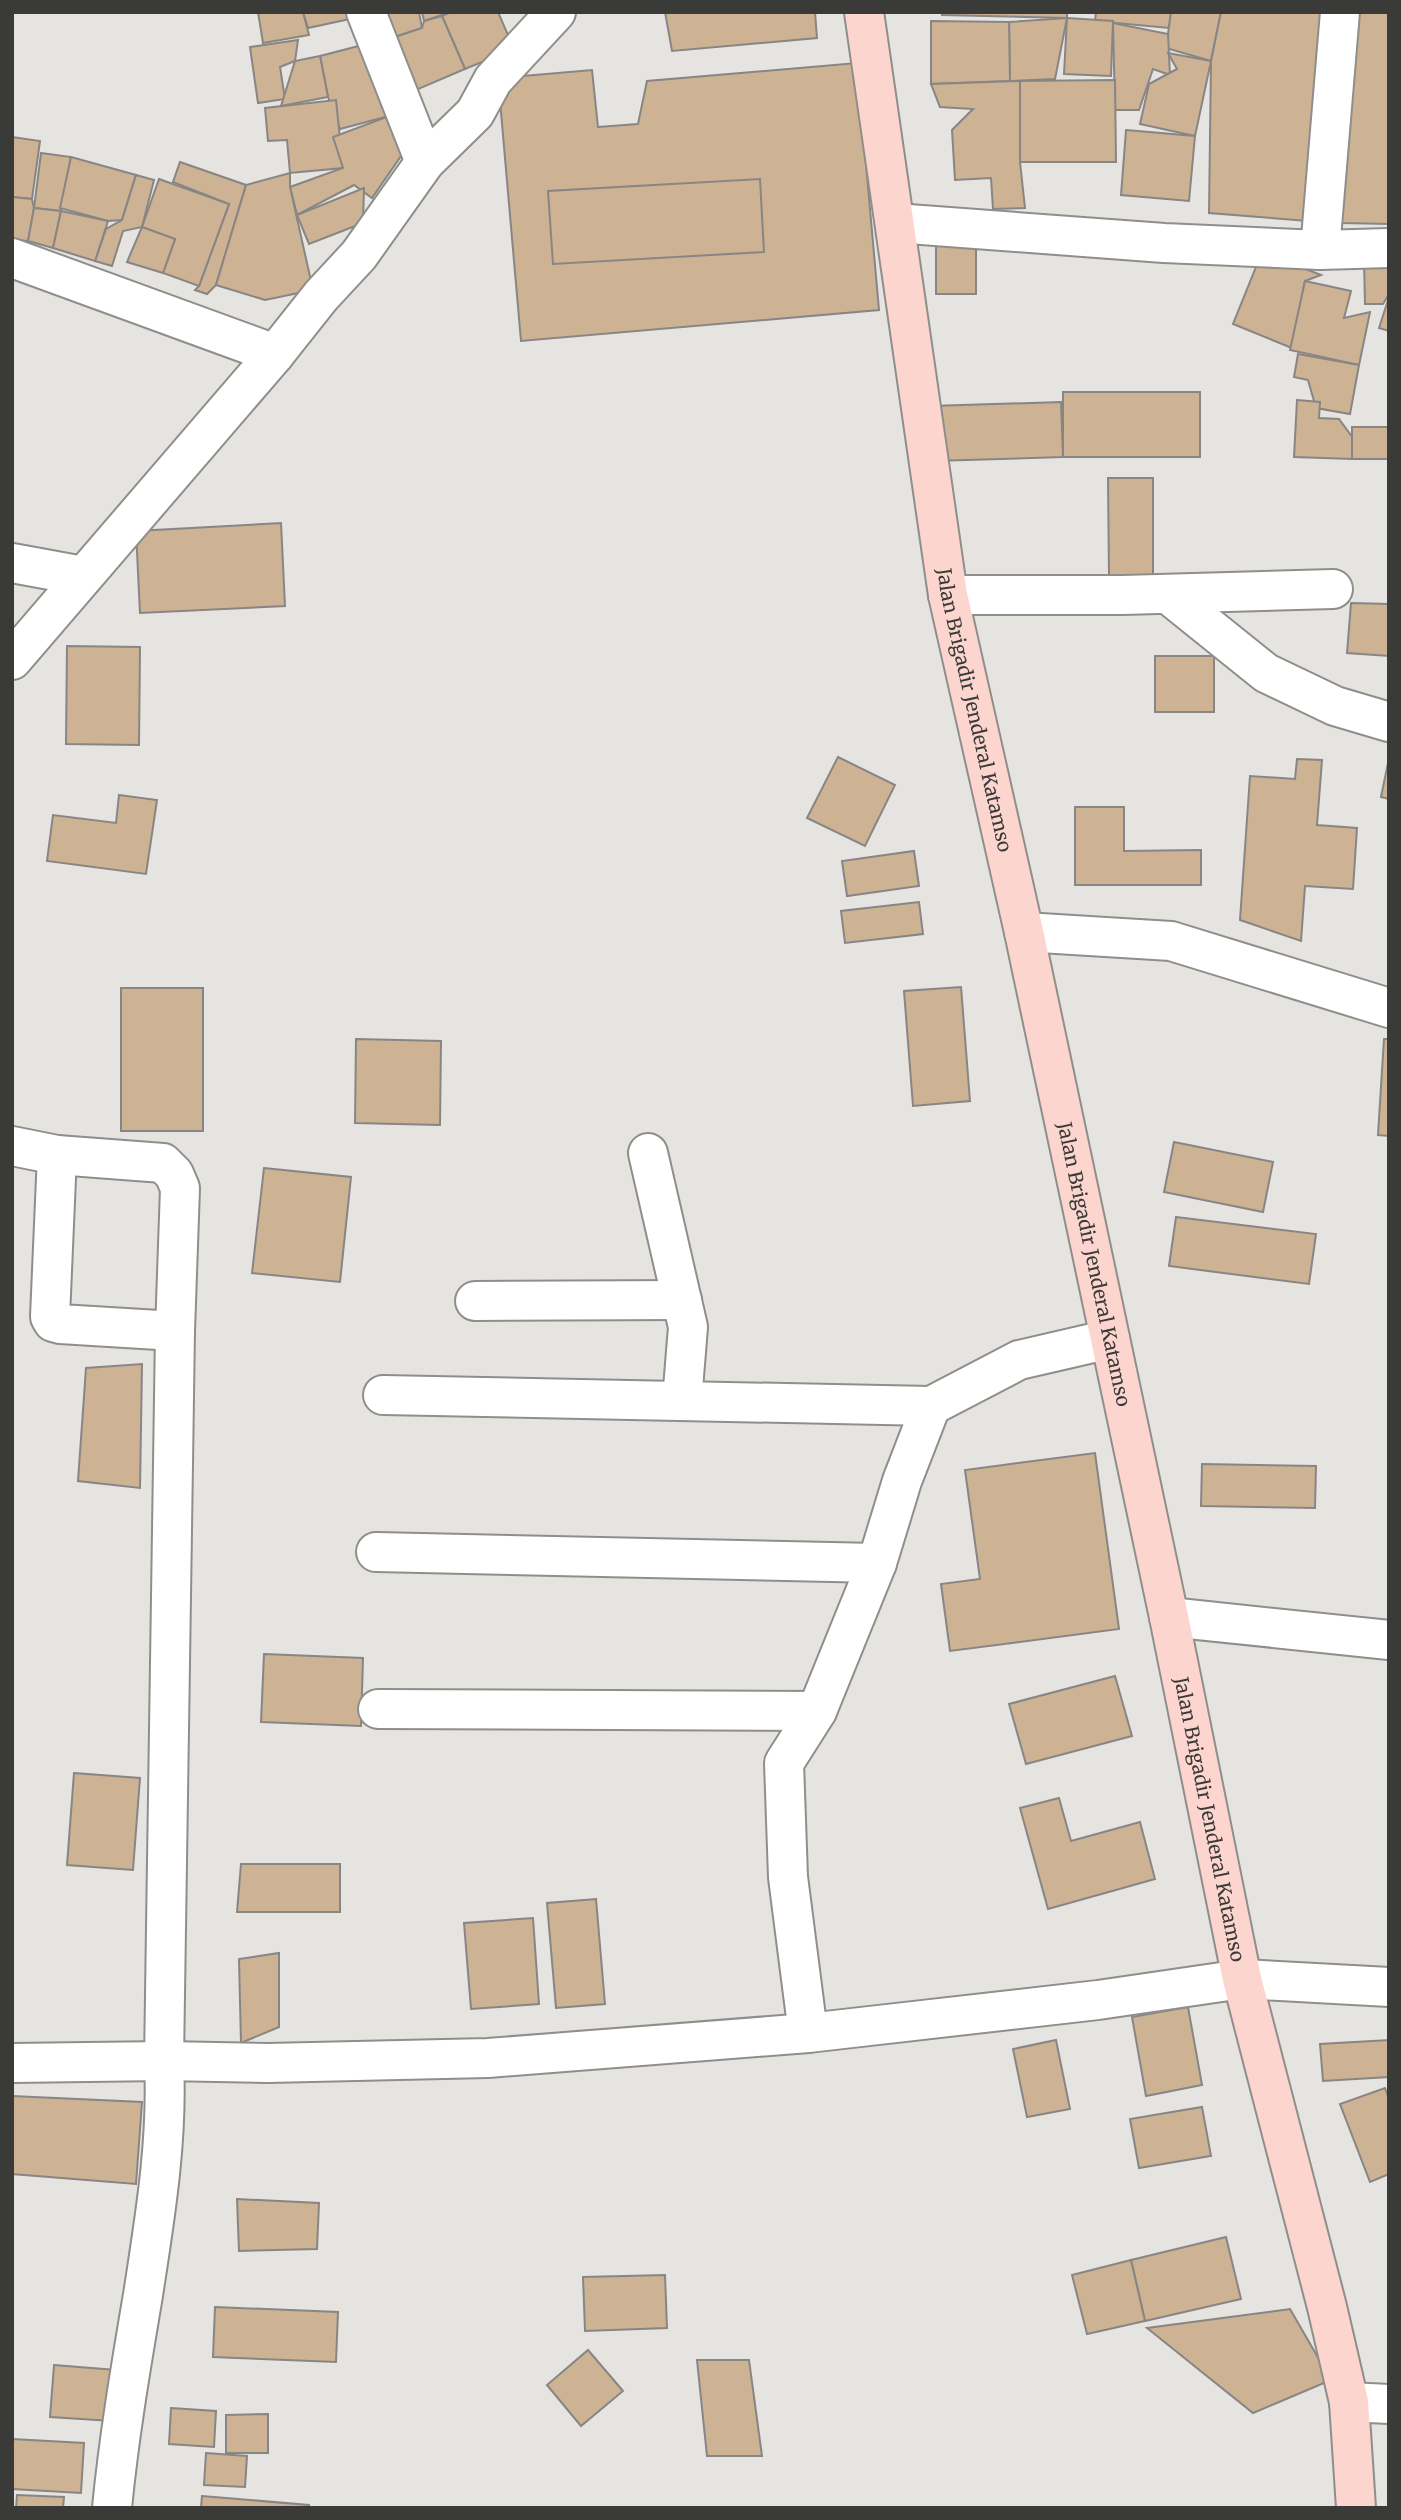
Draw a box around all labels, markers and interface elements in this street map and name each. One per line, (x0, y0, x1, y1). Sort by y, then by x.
street label: Jalan Brigadir Jenderal Katamso (932, 566, 1018, 854)
street label: Jalan Brigadir Jenderal Katamso (1052, 1119, 1136, 1409)
street label: Jalan Brigadir Jenderal Katamso (1169, 1674, 1250, 1964)

